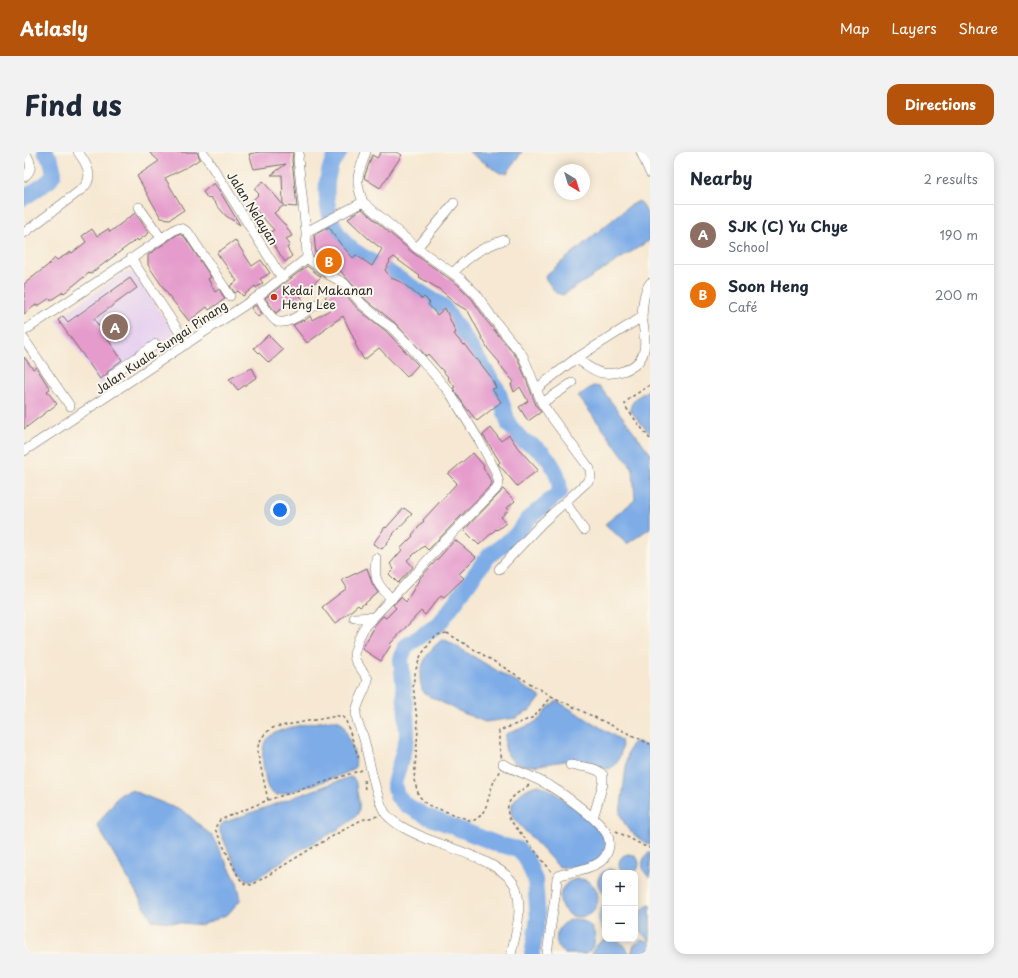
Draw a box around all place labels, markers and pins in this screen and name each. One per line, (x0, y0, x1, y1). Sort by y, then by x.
pin: B (316, 246, 342, 276)
place label: Kedai Makanan Heng Lee (282, 281, 373, 313)
marker: Kedai Makanan Heng Lee (269, 292, 279, 302)
pin: A (102, 312, 128, 342)

